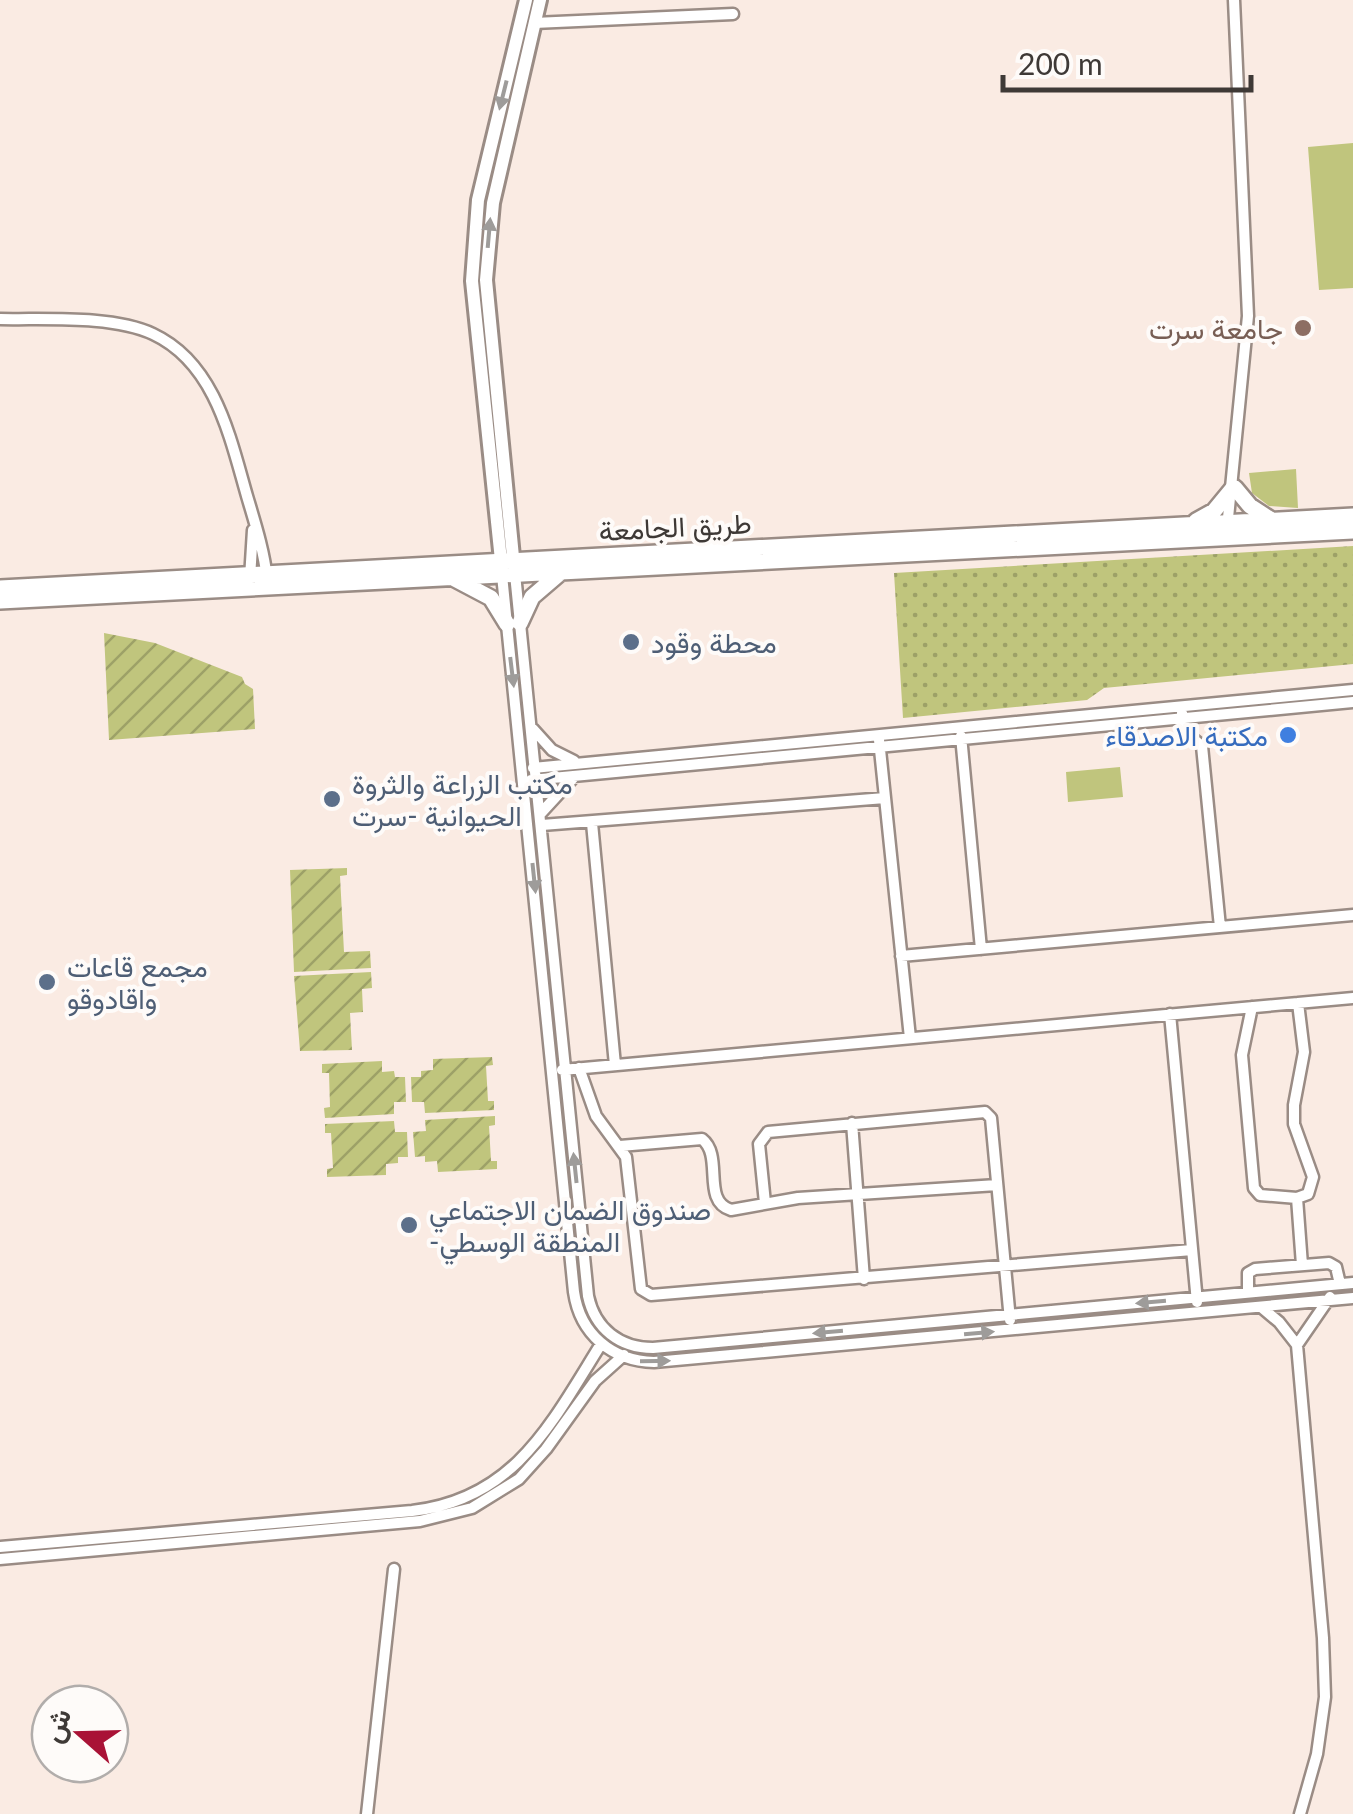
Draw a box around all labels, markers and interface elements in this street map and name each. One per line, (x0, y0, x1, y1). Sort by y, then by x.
scale bar (1003, 30, 1250, 92)
text: 200 m (1018, 45, 1103, 81)
one-way arrow (495, 80, 510, 111)
one-way arrow (482, 217, 498, 249)
place label: جامعة سرت (1149, 311, 1283, 347)
marker: جامعة سرت (1292, 317, 1314, 339)
street label: طريق الجامعة (598, 505, 752, 549)
place label: محطة وقود (651, 625, 777, 661)
marker: محطة وقود (620, 631, 642, 653)
one-way arrow (504, 656, 520, 688)
place label: مكتبة الاصدقاء (1105, 718, 1268, 753)
marker: مكتبة الاصدقاء (1277, 724, 1299, 746)
place label: مكتب الزراعة والثروة الحيوانية -سرت (352, 766, 573, 834)
marker: مكتب الزراعة والثروة الحيوانية -سرت (321, 788, 343, 810)
one-way arrow (527, 862, 543, 894)
place label: مجمع قاعات واقادوقو (67, 949, 208, 1017)
marker: مجمع قاعات واقادوقو (36, 971, 58, 993)
one-way arrow (567, 1152, 583, 1184)
place label: صندوق الضمان الاجتماعي -المنطقة الوسطي (429, 1192, 711, 1265)
marker: صندوق الضمان الاجتماعي -المنطقة الوسطي (398, 1214, 420, 1236)
one-way arrow (1135, 1294, 1167, 1310)
one-way arrow (811, 1324, 843, 1340)
one-way arrow (964, 1325, 996, 1341)
one-way arrow (640, 1352, 672, 1368)
north arrow (30, 1684, 130, 1784)
text: ش (34, 1703, 78, 1747)

